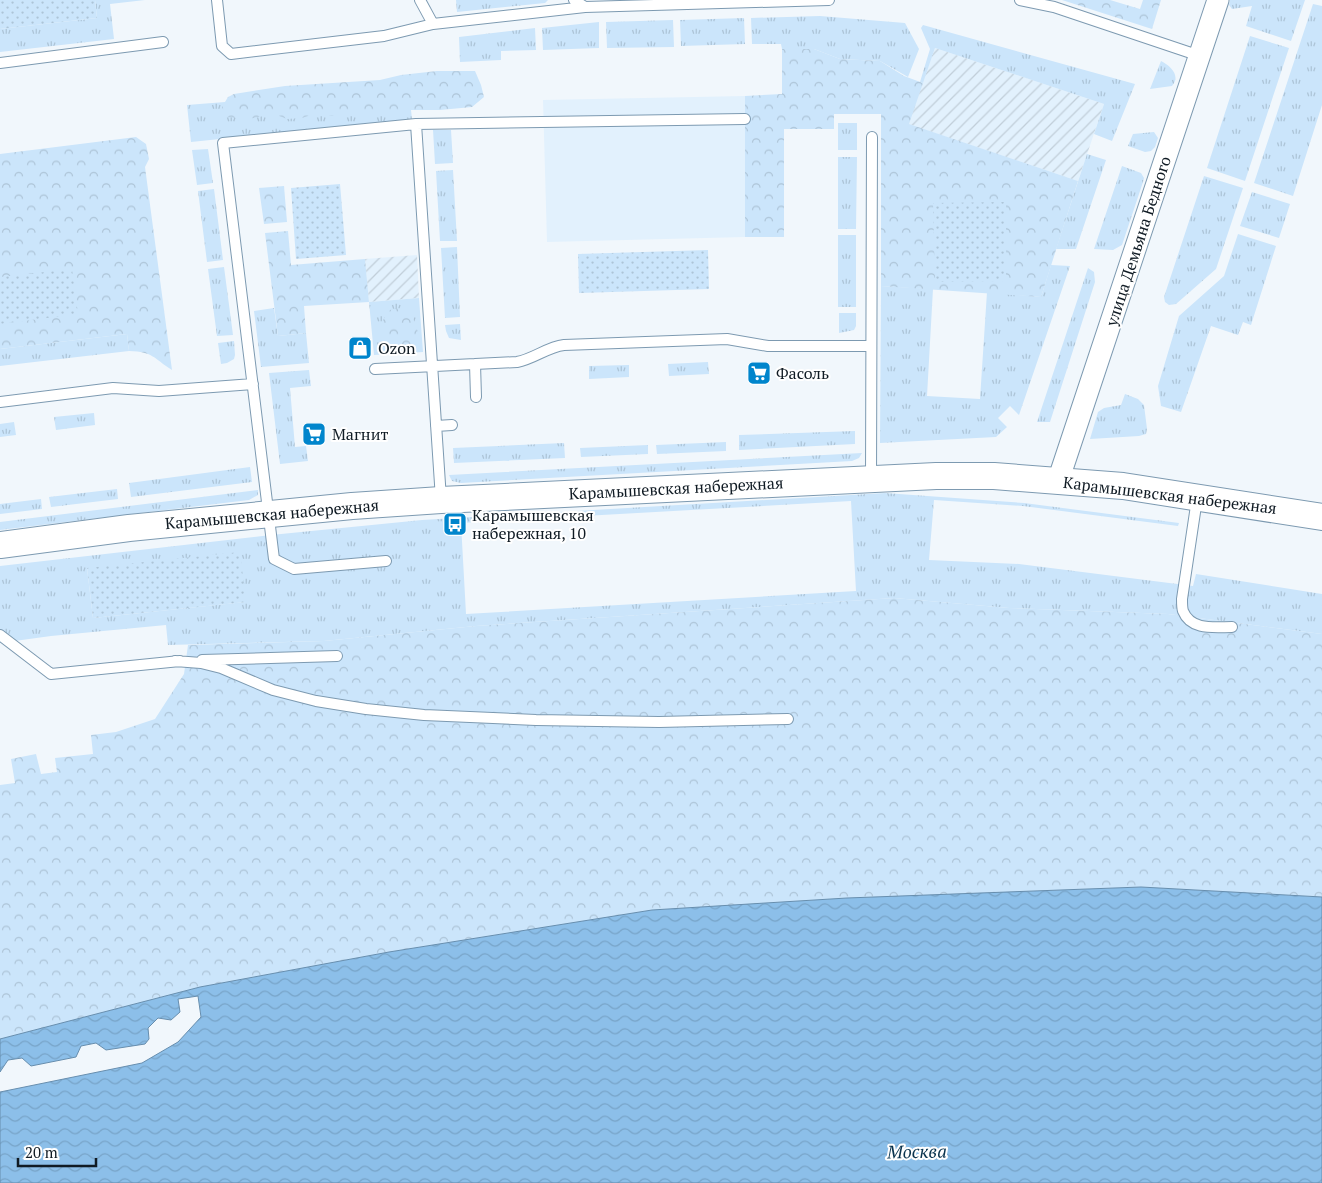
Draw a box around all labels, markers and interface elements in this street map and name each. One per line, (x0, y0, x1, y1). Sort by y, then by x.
street label: улица Демьяна Бедного (1100, 153, 1176, 330)
shop icon: Ozon (347, 335, 373, 361)
place label: Ozon (378, 337, 416, 359)
supermarket icon: Фасоль (746, 360, 772, 386)
place label: Фасоль (776, 362, 829, 384)
supermarket icon: Магнит (301, 421, 327, 447)
place label: Магнит (332, 423, 388, 445)
street label: Карамышевская набережная (568, 471, 784, 505)
street label: Карамышевская набережная (1062, 471, 1278, 519)
street label: Карамышевская набережная (164, 494, 380, 534)
place label: Карамышевская набережная, 10 (472, 504, 594, 544)
bus stop icon: Карамышевская набережная, 10 (442, 511, 468, 537)
scale bar (18, 1136, 95, 1168)
water label: Москва (886, 1138, 947, 1164)
text: 20 m (25, 1142, 58, 1162)

